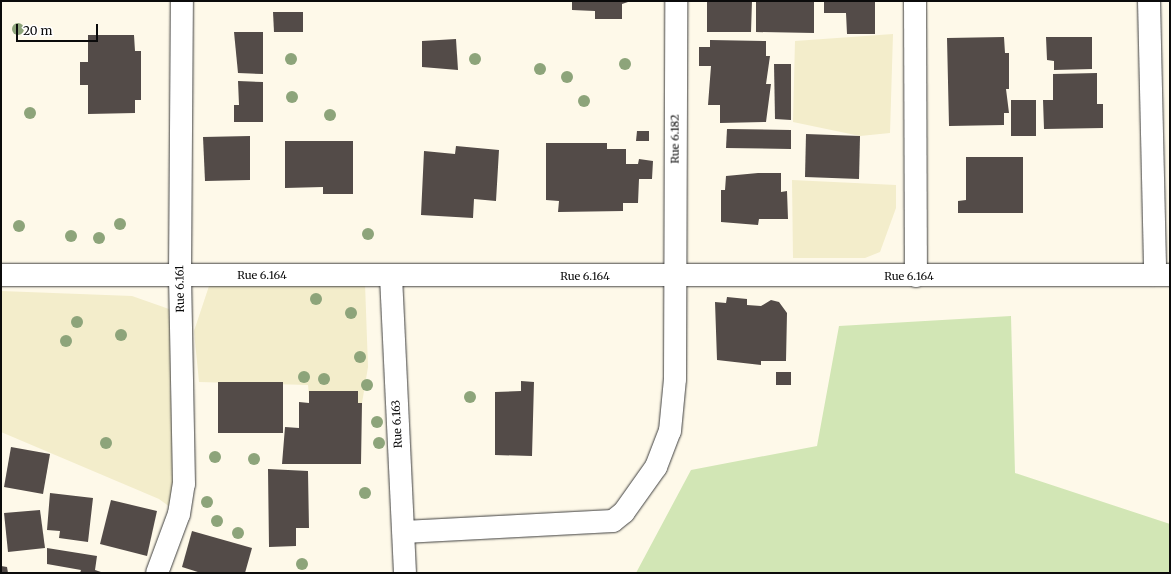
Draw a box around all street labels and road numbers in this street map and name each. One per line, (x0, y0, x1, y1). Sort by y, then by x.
street label: Rue 6.182 (668, 114, 682, 164)
street label: Rue 6.161 (173, 265, 187, 313)
street label: Rue 6.164 (237, 268, 287, 282)
street label: Rue 6.164 (560, 269, 610, 283)
street label: Rue 6.164 (884, 269, 934, 283)
street label: Rue 6.163 (389, 399, 405, 449)

